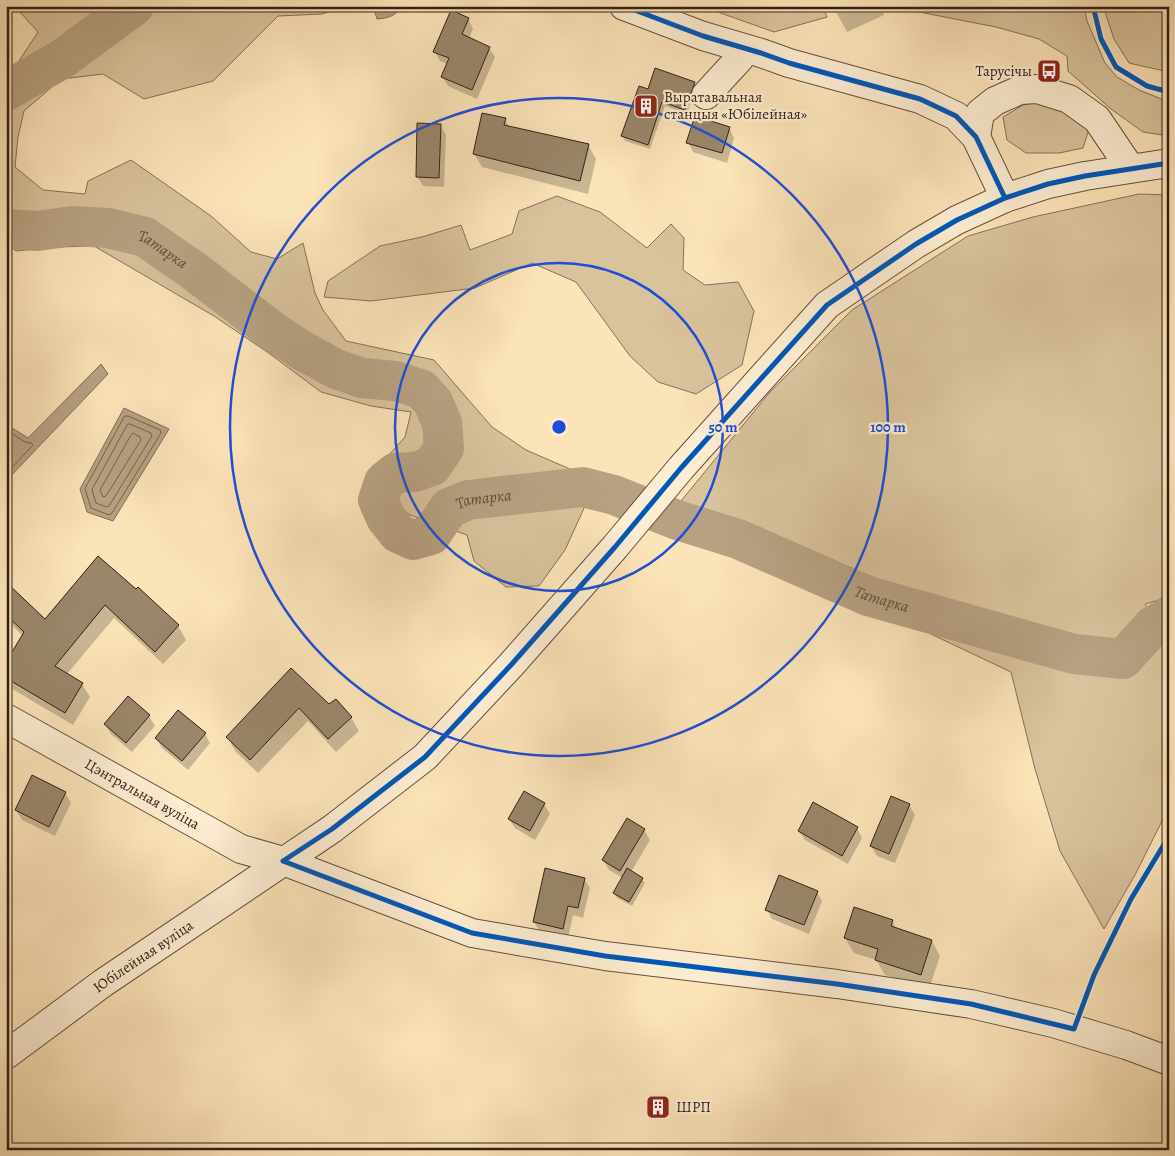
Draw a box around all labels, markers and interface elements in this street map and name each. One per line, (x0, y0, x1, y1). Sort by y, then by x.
bus stop icon: Тарусічы (1036, 58, 1062, 84)
place label: Тарусічы (976, 61, 1032, 81)
place label: Выратавальная станцыя «Юбілейная» (664, 87, 808, 124)
building icon: Выратавальная станцыя «Юбілейная» (633, 93, 659, 119)
water label: Татарка (136, 225, 192, 274)
text: 50 m (708, 417, 738, 437)
text: 100 m (870, 417, 906, 437)
centre of rings (550, 418, 568, 436)
water label: Татарка (452, 484, 512, 515)
water label: Татарка (851, 580, 912, 618)
street label: Цэнтральная вуліца (81, 754, 203, 834)
street label: Юбілейная вуліца (89, 915, 197, 997)
building icon: ШРП (645, 1094, 671, 1120)
place label: ШРП (676, 1097, 711, 1117)

